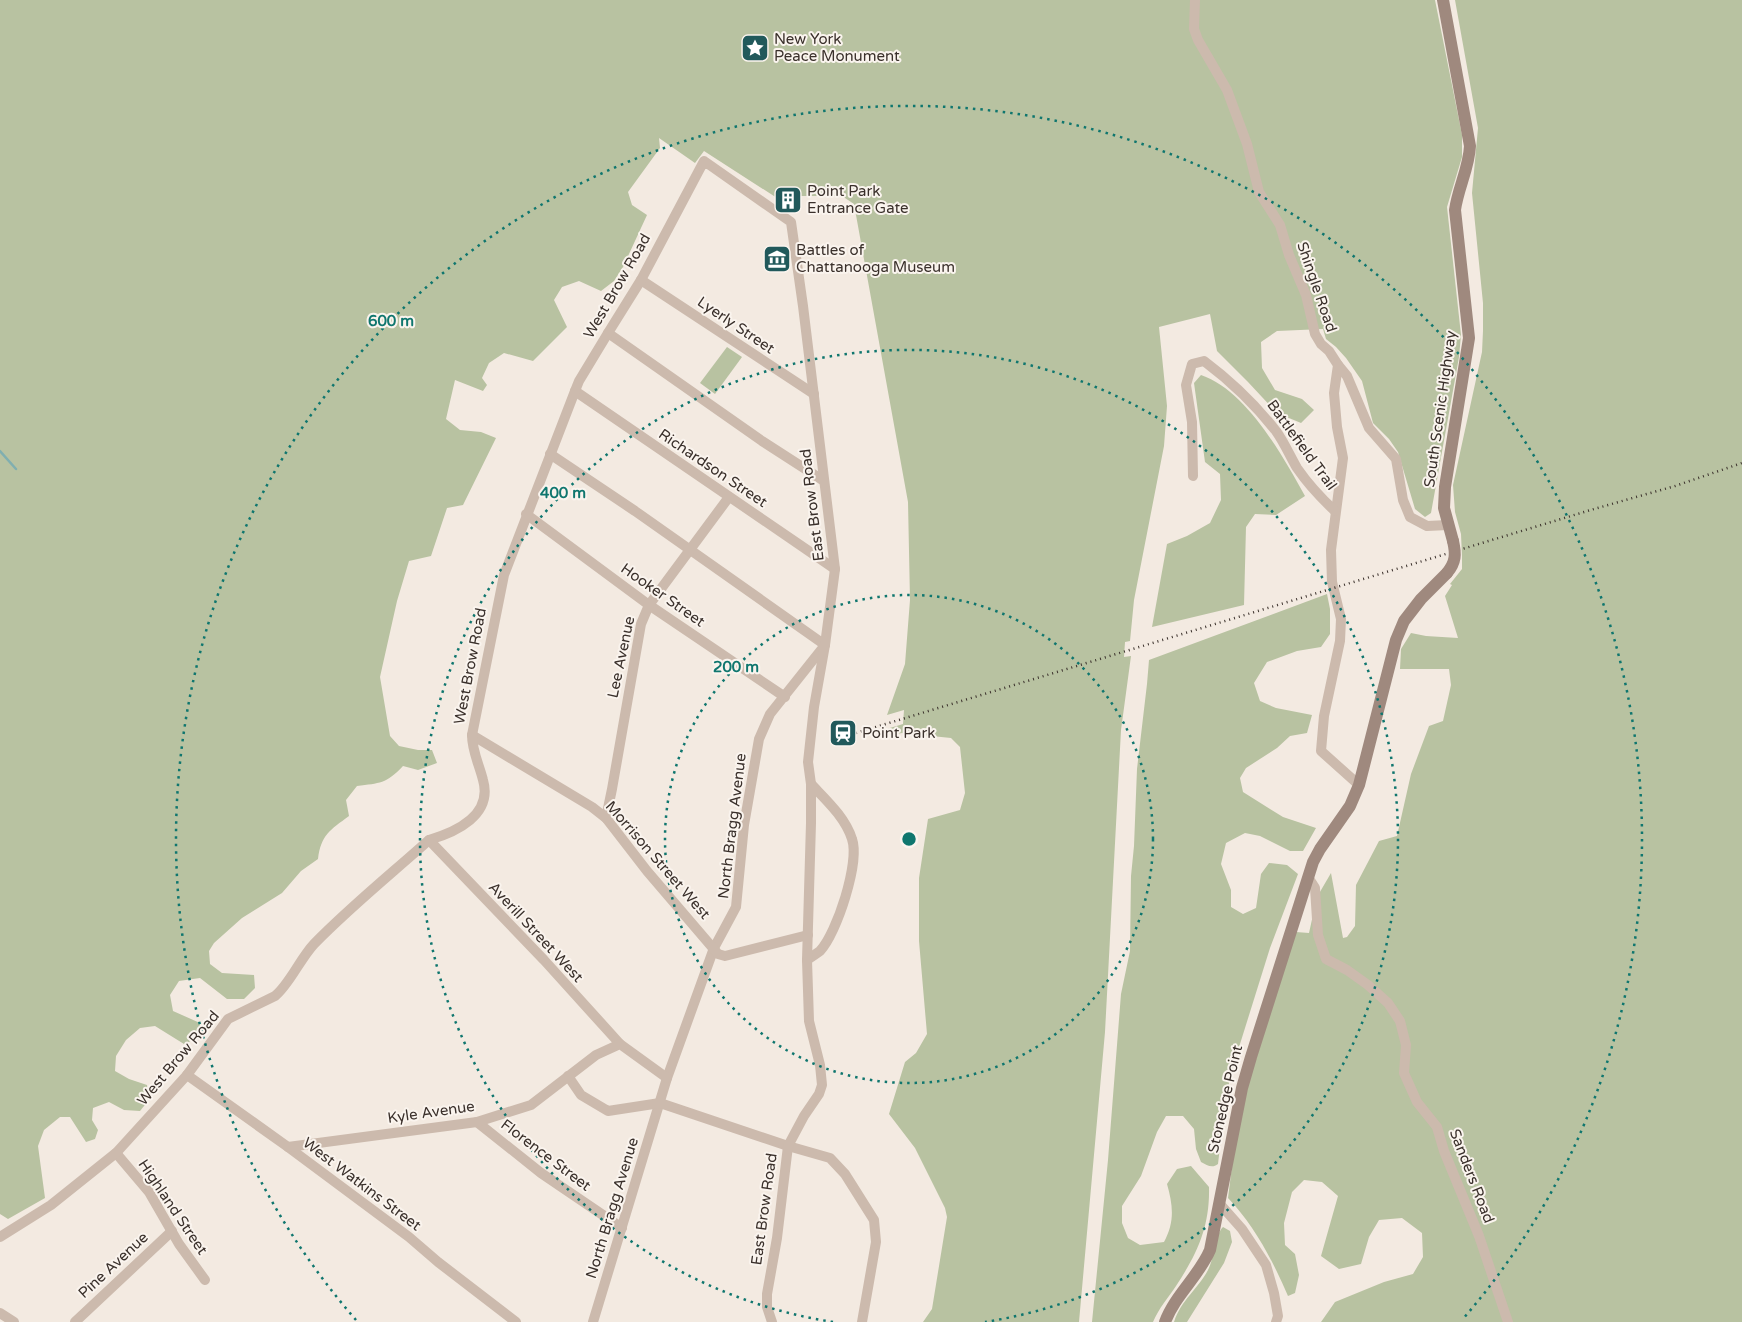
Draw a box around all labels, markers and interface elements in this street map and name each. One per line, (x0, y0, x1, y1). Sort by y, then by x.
place label: New York Peace Monument (774, 30, 900, 65)
place icon: New York Peace Monument (740, 33, 770, 63)
place label: Point Park Entrance Gate (807, 182, 909, 217)
building icon: Point Park Entrance Gate (773, 185, 803, 215)
street label: West Brow Road (580, 230, 654, 342)
street label: Shingle Road (1293, 239, 1341, 335)
place label: Battles of Chattanooga Museum (796, 241, 955, 276)
museum icon: Battles of Chattanooga Museum (762, 244, 792, 274)
street label: Lyerly Street (694, 293, 778, 358)
text: 600 m (368, 312, 414, 330)
street label: South Scenic Highway (1420, 329, 1460, 489)
street label: Battlefield Trail (1263, 396, 1341, 494)
street label: Richardson Street (655, 425, 771, 511)
street label: East Brow Road (796, 448, 828, 562)
text: 400 m (540, 484, 586, 502)
street label: Hooker Street (618, 559, 709, 631)
street label: West Brow Road (450, 606, 490, 726)
street label: Lee Avenue (604, 614, 638, 700)
text: 200 m (713, 658, 759, 676)
station icon: Point Park (828, 718, 858, 748)
place label: Point Park (862, 724, 935, 742)
street label: North Bragg Avenue (714, 752, 750, 900)
street label: Morrison Street West (602, 797, 714, 923)
centre of rings (900, 830, 918, 848)
street label: Averill Street West (485, 878, 587, 986)
street label: West Brow Road (133, 1007, 223, 1109)
street label: Stonedge Point (1204, 1043, 1246, 1155)
street label: Kyle Avenue (386, 1097, 476, 1127)
street label: Florence Street (497, 1115, 595, 1195)
street label: Sanders Road (1446, 1126, 1498, 1226)
street label: West Watkins Street (299, 1134, 425, 1234)
street label: North Bragg Avenue (582, 1135, 642, 1281)
street label: East Brow Road (747, 1152, 781, 1266)
street label: Highland Street (134, 1156, 212, 1258)
street label: Pine Avenue (74, 1228, 152, 1302)

